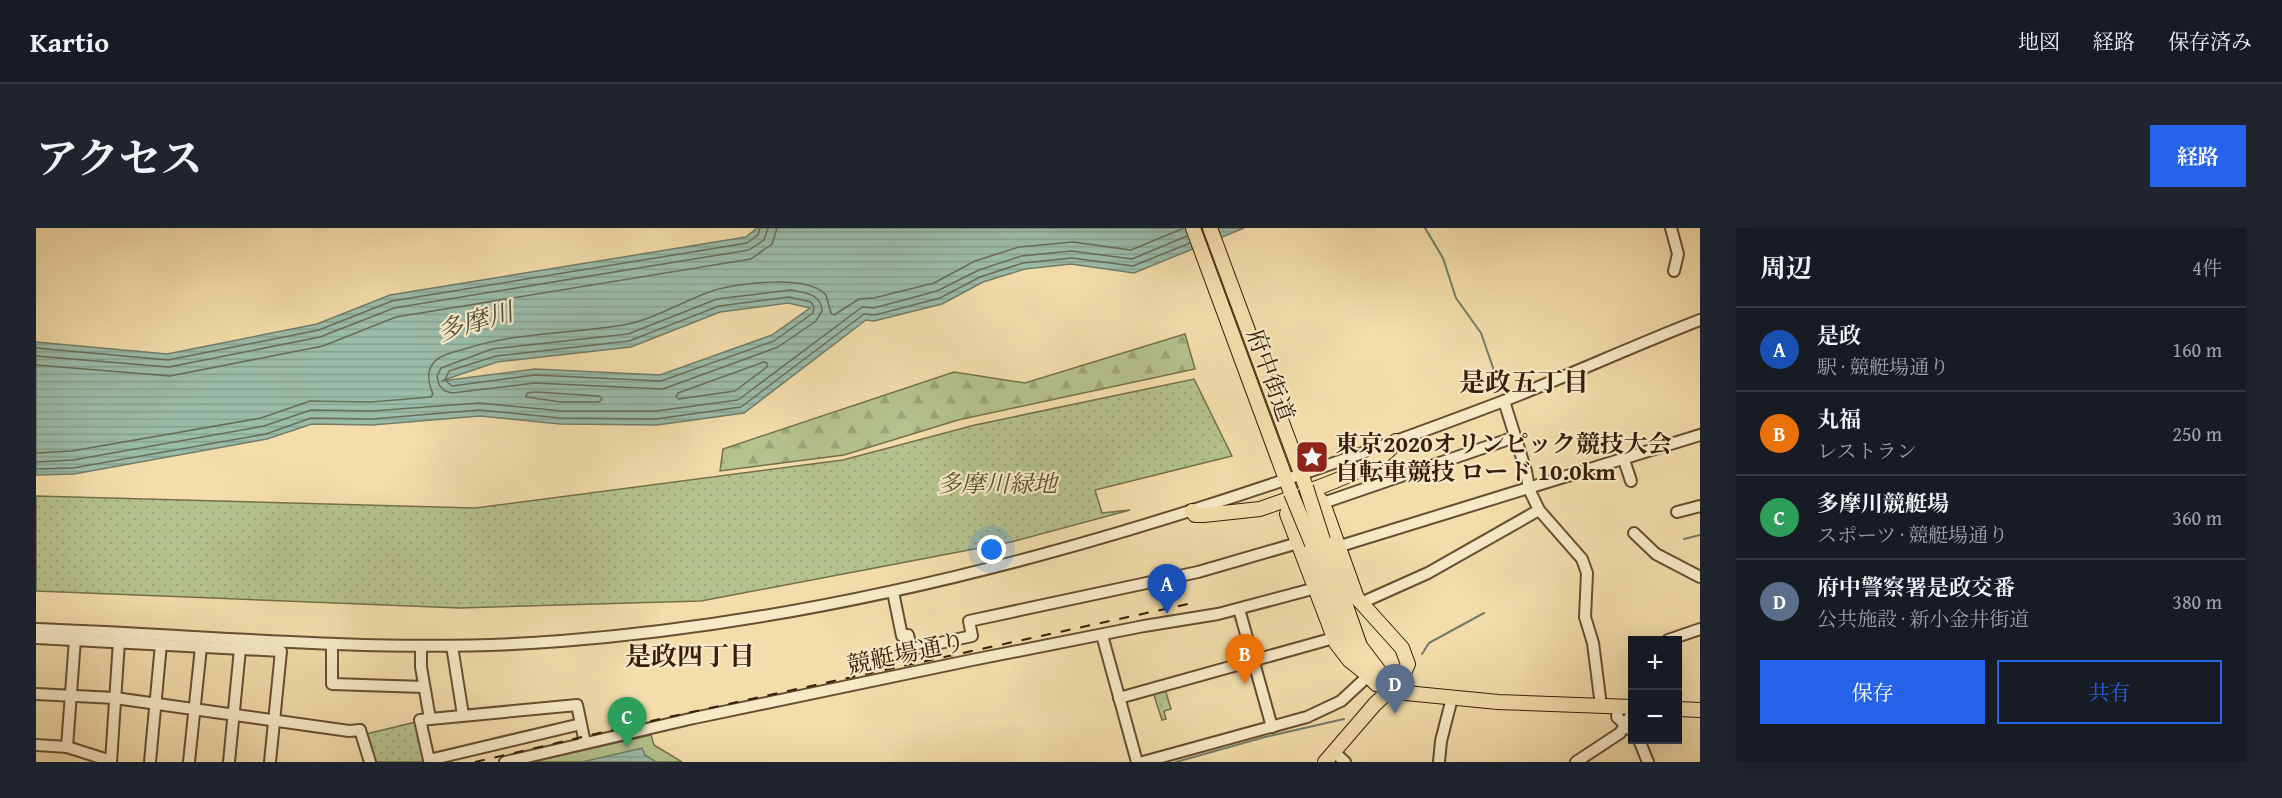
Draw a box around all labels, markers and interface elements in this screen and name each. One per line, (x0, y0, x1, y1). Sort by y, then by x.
text: Kartio (30, 21, 109, 62)
text: 地図 (2018, 26, 2060, 57)
text: 経路 (2093, 26, 2135, 57)
text: 保存済み (2168, 26, 2252, 57)
button: 経路 (2150, 125, 2246, 187)
text: アクセス (36, 127, 203, 188)
text: 周辺 (1760, 248, 1812, 287)
text: 4件 (2192, 253, 2222, 282)
water label: 多摩川 (432, 291, 521, 350)
text: 是政 (1817, 319, 1861, 351)
street label: 府中街道 (1238, 324, 1304, 426)
text: A (1773, 335, 1786, 364)
text: 160 m (2172, 335, 2222, 364)
text: 駅 · 競艇場通り (1817, 352, 1949, 381)
district label: 是政五丁目 (1459, 362, 1589, 401)
text: 丸福 (1817, 403, 1861, 435)
text: B (1773, 419, 1786, 448)
text: 250 m (2172, 419, 2222, 448)
place label: 東京2020オリンピック競技大会 自転車競技 ロード 10.0km (1335, 426, 1672, 489)
text: レストラン (1817, 436, 1916, 465)
place icon: 東京2020オリンピック競技大会 自転車競技 ロード 10.0km (1294, 439, 1330, 475)
park label: 多摩川緑地 (937, 466, 1060, 501)
text: 多摩川競艇場 (1817, 487, 1949, 519)
text: C (1774, 503, 1785, 532)
text: 360 m (2172, 503, 2222, 532)
text: スポーツ · 競艇場通り (1817, 520, 2008, 549)
your location (977, 535, 1006, 564)
pin: A (1148, 564, 1186, 614)
text: 府中警察署是政交番 (1817, 571, 2015, 603)
text: D (1773, 587, 1786, 616)
text: 380 m (2172, 587, 2222, 616)
text: 公共施設 · 新小金井街道 (1817, 604, 2029, 633)
street label: 競艇場通り (844, 623, 968, 683)
pin: B (1226, 634, 1264, 684)
district label: 是政四丁目 (625, 636, 755, 675)
map controls (1628, 636, 1682, 744)
button: + (1628, 636, 1682, 690)
button: 保存 (1760, 660, 1985, 724)
button: 共有 (1997, 660, 2222, 724)
pin: D (1376, 664, 1414, 714)
button: − (1628, 690, 1682, 744)
pin: C (608, 698, 646, 747)

